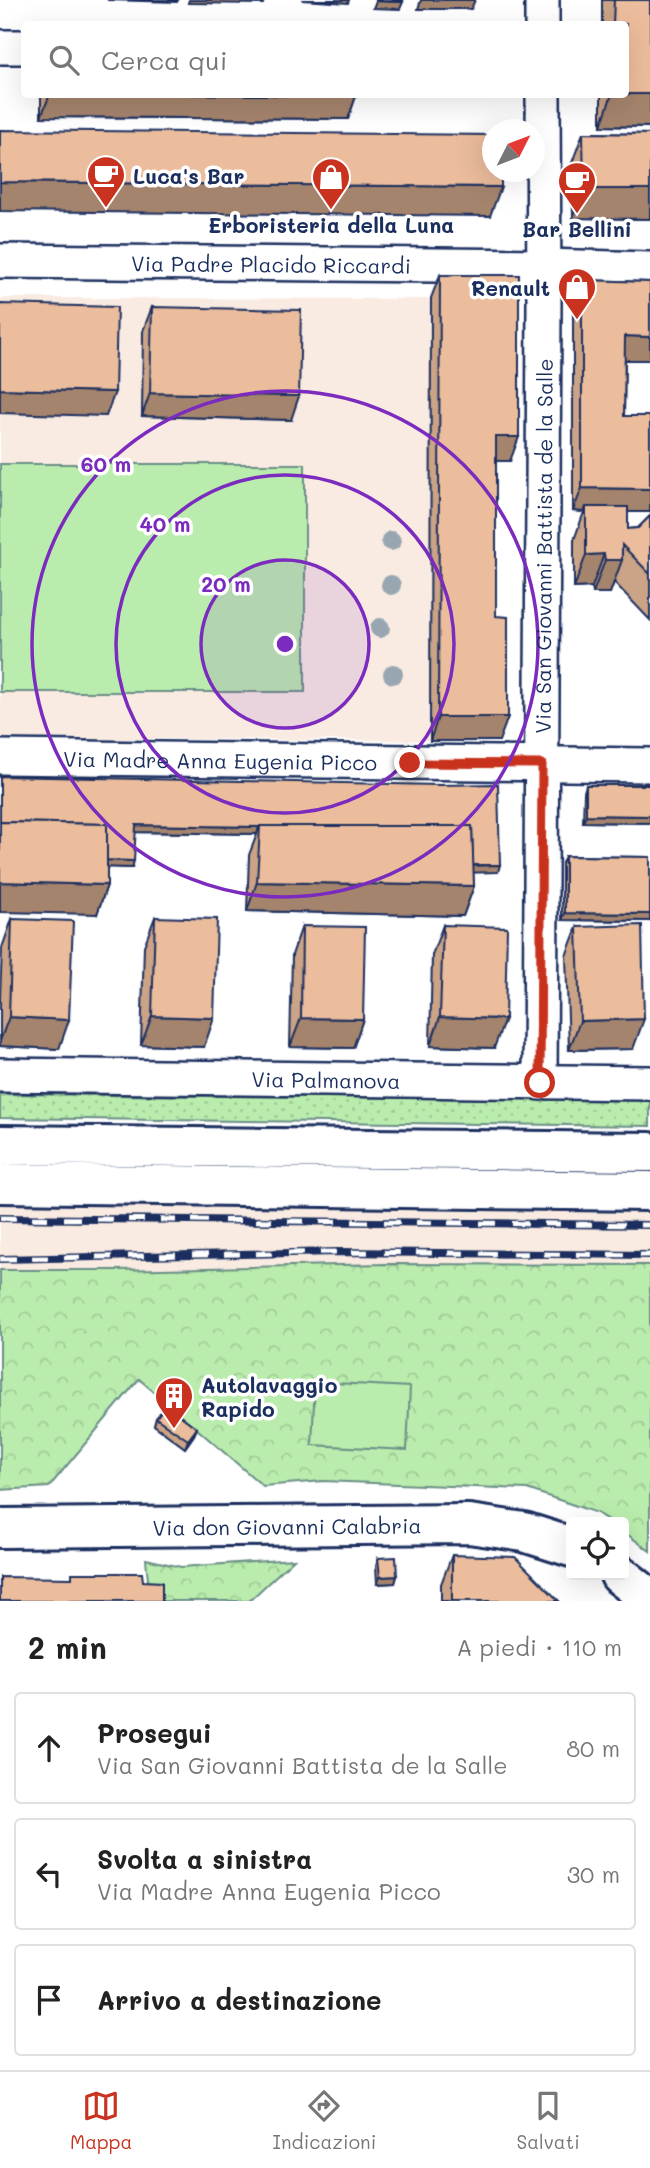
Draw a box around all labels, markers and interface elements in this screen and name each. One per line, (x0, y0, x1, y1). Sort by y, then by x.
search box (21, 21, 629, 98)
icon: search (45, 41, 83, 79)
text: Cerca qui (101, 43, 227, 77)
north arrow (482, 119, 545, 182)
cafe icon: Luca's Bar (85, 154, 127, 209)
shop icon: Erboristeria della Luna (310, 156, 352, 211)
cafe icon: Bar Bellini (556, 160, 598, 215)
place label: Luca's Bar (133, 162, 244, 189)
place label: Erboristeria della Luna (208, 211, 454, 238)
place label: Bar Bellini (522, 215, 632, 242)
street label: Via Padre Placido Riccardi (131, 249, 411, 278)
shop icon: Renault (556, 266, 598, 321)
place label: Renault (471, 274, 550, 301)
street label: Via San Giovanni Battista de la Salle (528, 358, 557, 734)
text: 60 m (81, 450, 131, 477)
text: 40 m (139, 510, 191, 537)
text: 20 m (201, 570, 251, 597)
centre of rings (273, 632, 297, 656)
street label: Via Madre Anna Eugenia Picco (63, 744, 377, 775)
route end (394, 747, 425, 778)
street label: Via Palmanova (251, 1065, 401, 1093)
route start (524, 1067, 555, 1098)
place label: Autolavaggio Rapido (201, 1371, 338, 1422)
building icon: Autolavaggio Rapido (153, 1375, 195, 1430)
street label: Via don Giovanni Calabria (152, 1511, 422, 1540)
map controls (566, 1517, 629, 1580)
button: locate (566, 1517, 629, 1580)
text: 2 min (28, 1627, 107, 1667)
text: A piedi · 110 m (456, 1632, 622, 1662)
text: Prosegui (97, 1716, 212, 1750)
icon: ahead (30, 1729, 68, 1767)
text: 80 m (566, 1733, 620, 1763)
text: Via San Giovanni Battista de la Salle (97, 1750, 508, 1780)
text: Svolta a sinistra (97, 1842, 312, 1876)
icon: left (30, 1855, 68, 1893)
text: 30 m (567, 1859, 620, 1889)
text: Via Madre Anna Eugenia Picco (97, 1876, 441, 1906)
icon: arrive (30, 1981, 68, 2019)
text: Arrivo a destinazione (97, 1983, 382, 2017)
tab: Mappa (70, 2087, 132, 2154)
tab: Indicazioni (273, 2087, 376, 2154)
tab: Salvati (517, 2087, 580, 2154)

